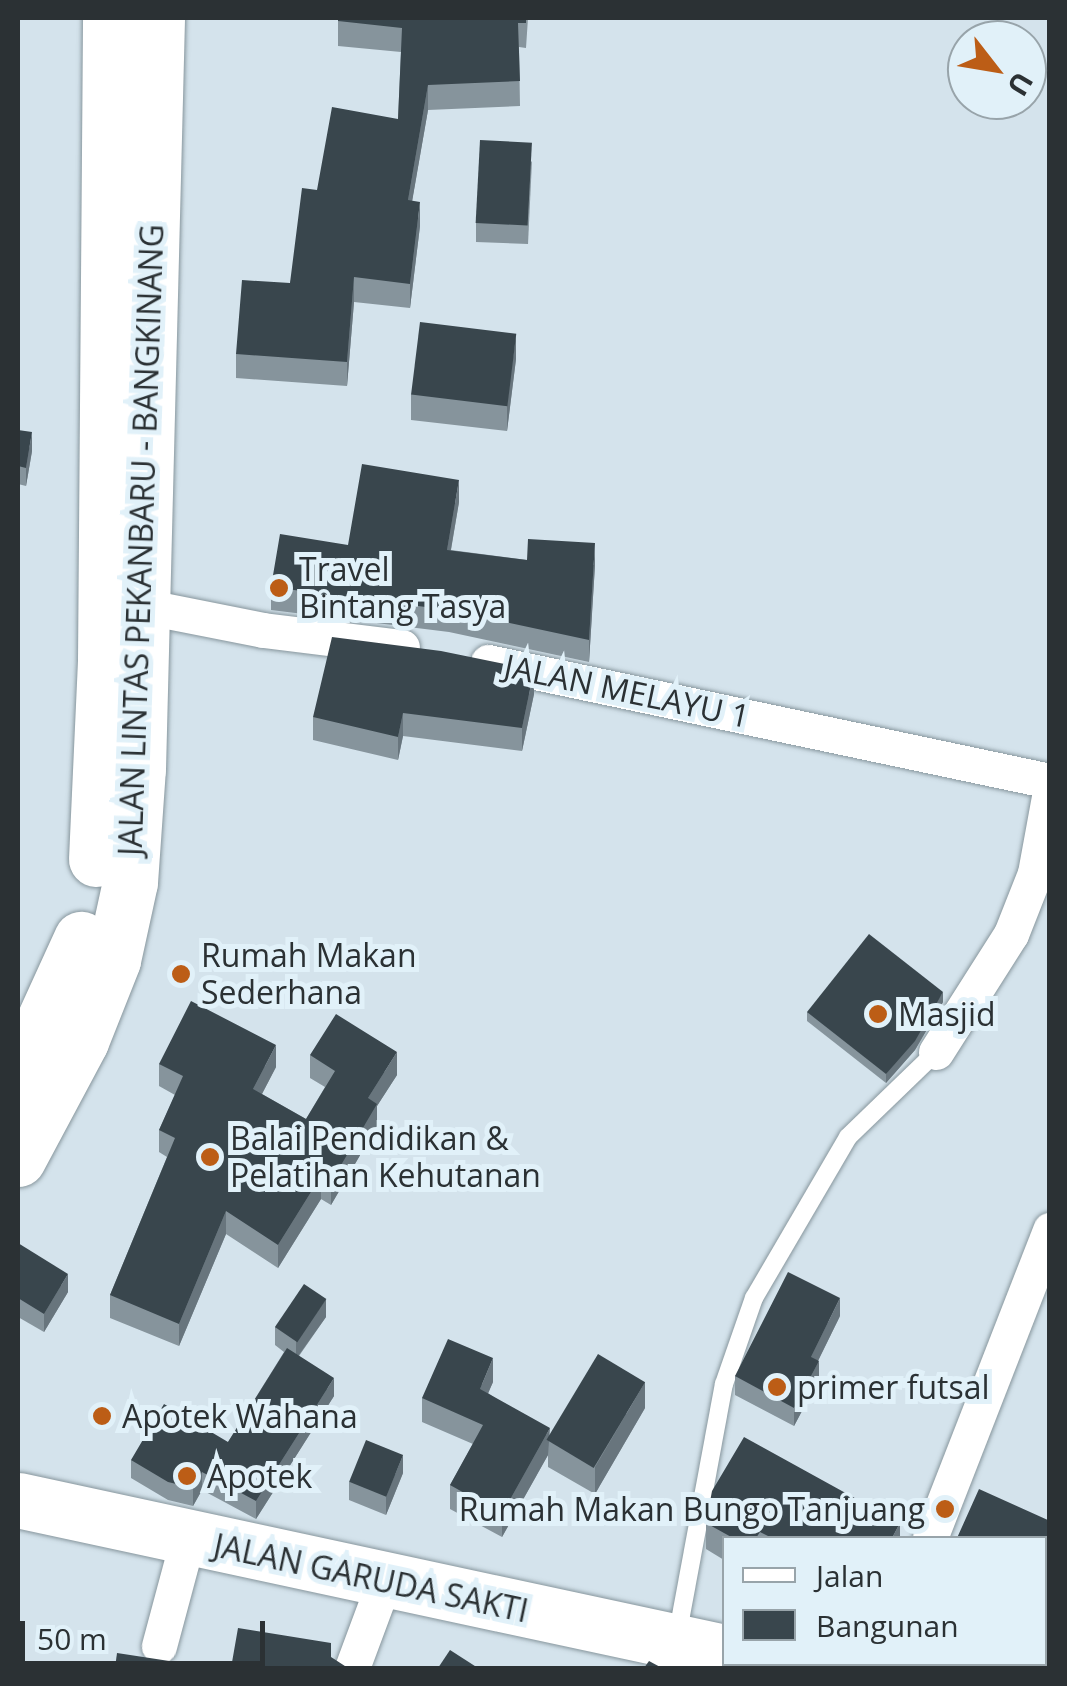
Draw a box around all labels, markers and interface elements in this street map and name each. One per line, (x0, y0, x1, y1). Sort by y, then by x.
north arrow (947, 20, 1047, 120)
text: U (999, 66, 1043, 103)
street label: JALAN LINTAS PEKANBARU - BANGKINANG (111, 224, 171, 856)
place label: Travel Bintang Tasya (299, 551, 506, 626)
marker: Travel Bintang Tasya (268, 577, 290, 599)
street label: JALAN MELAYU 1 (501, 646, 753, 736)
place label: Rumah Makan Sederhana (201, 937, 417, 1012)
marker: Rumah Makan Sederhana (170, 963, 192, 985)
place label: Masjid (898, 995, 996, 1033)
marker: Masjid (867, 1003, 889, 1025)
place label: Balai Pendidikan & Pelatihan Kehutanan (230, 1120, 541, 1195)
marker: Balai Pendidikan & Pelatihan Kehutanan (199, 1146, 221, 1168)
place label: primer futsal (797, 1368, 990, 1406)
marker: primer futsal (766, 1376, 788, 1398)
place label: Apotek Wahana (122, 1397, 358, 1435)
marker: Apotek Wahana (91, 1405, 113, 1427)
place label: Apotek (207, 1457, 312, 1495)
marker: Apotek (176, 1465, 198, 1487)
place label: Rumah Makan Bungo Tanjuang (459, 1490, 925, 1528)
marker: Rumah Makan Bungo Tanjuang (934, 1498, 956, 1520)
street label: JALAN GARUDA SAKTI (210, 1526, 532, 1630)
legend (722, 1536, 1047, 1666)
text: Jalan (816, 1555, 883, 1596)
scale bar (25, 1601, 270, 1663)
text: Bangunan (816, 1605, 959, 1646)
text: 50 m (37, 1618, 107, 1659)

